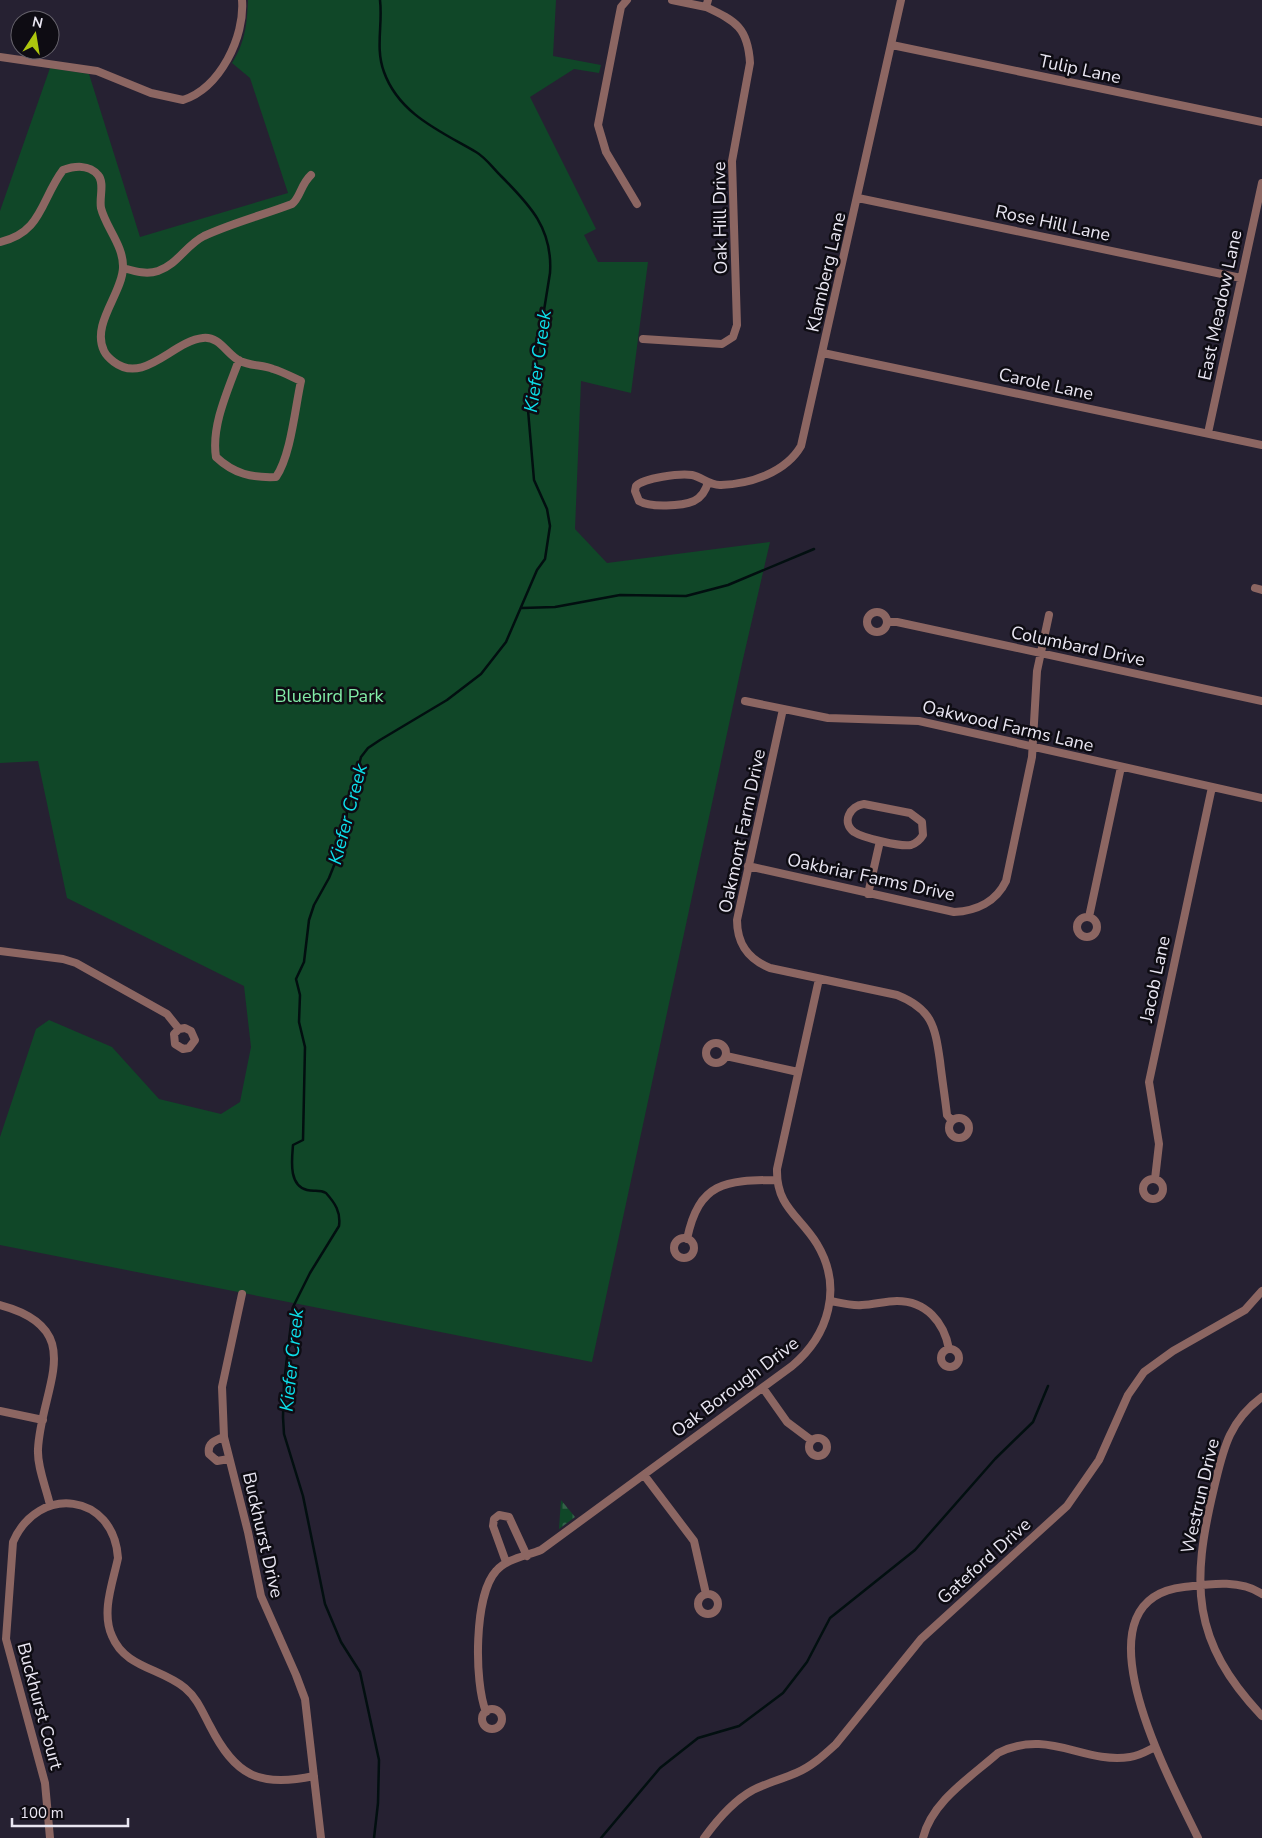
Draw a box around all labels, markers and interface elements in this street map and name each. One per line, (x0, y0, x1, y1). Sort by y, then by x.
north arrow (10, 10, 60, 60)
text: N (30, 12, 45, 33)
street label: Tulip Lane (1037, 49, 1123, 89)
street label: Oak Hill Drive (707, 161, 733, 275)
street label: Rose Hill Lane (993, 199, 1113, 247)
street label: Klamberg Lane (801, 210, 851, 334)
street label: East Meadow Lane (1192, 228, 1248, 382)
water label: Kiefer Creek (518, 308, 558, 414)
street label: Carole Lane (996, 362, 1096, 406)
street label: Columbard Drive (1009, 620, 1147, 672)
park label: Bluebird Park (274, 684, 385, 708)
street label: Oakwood Farms Lane (920, 695, 1096, 757)
street label: Oakmont Farm Drive (713, 747, 771, 915)
water label: Kiefer Creek (322, 760, 374, 868)
street label: Oakbriar Farms Drive (785, 847, 957, 907)
street label: Jacob Lane (1134, 934, 1176, 1025)
water label: Kiefer Creek (274, 1307, 310, 1413)
street label: Oak Borough Drive (666, 1331, 804, 1443)
street label: Westrun Drive (1175, 1436, 1225, 1556)
street label: Buckhurst Drive (237, 1470, 289, 1600)
street label: Gateford Drive (932, 1513, 1036, 1609)
street label: Buckhurst Court (12, 1640, 69, 1773)
scale bar (12, 1796, 129, 1828)
text: 100 m (20, 1803, 64, 1823)

